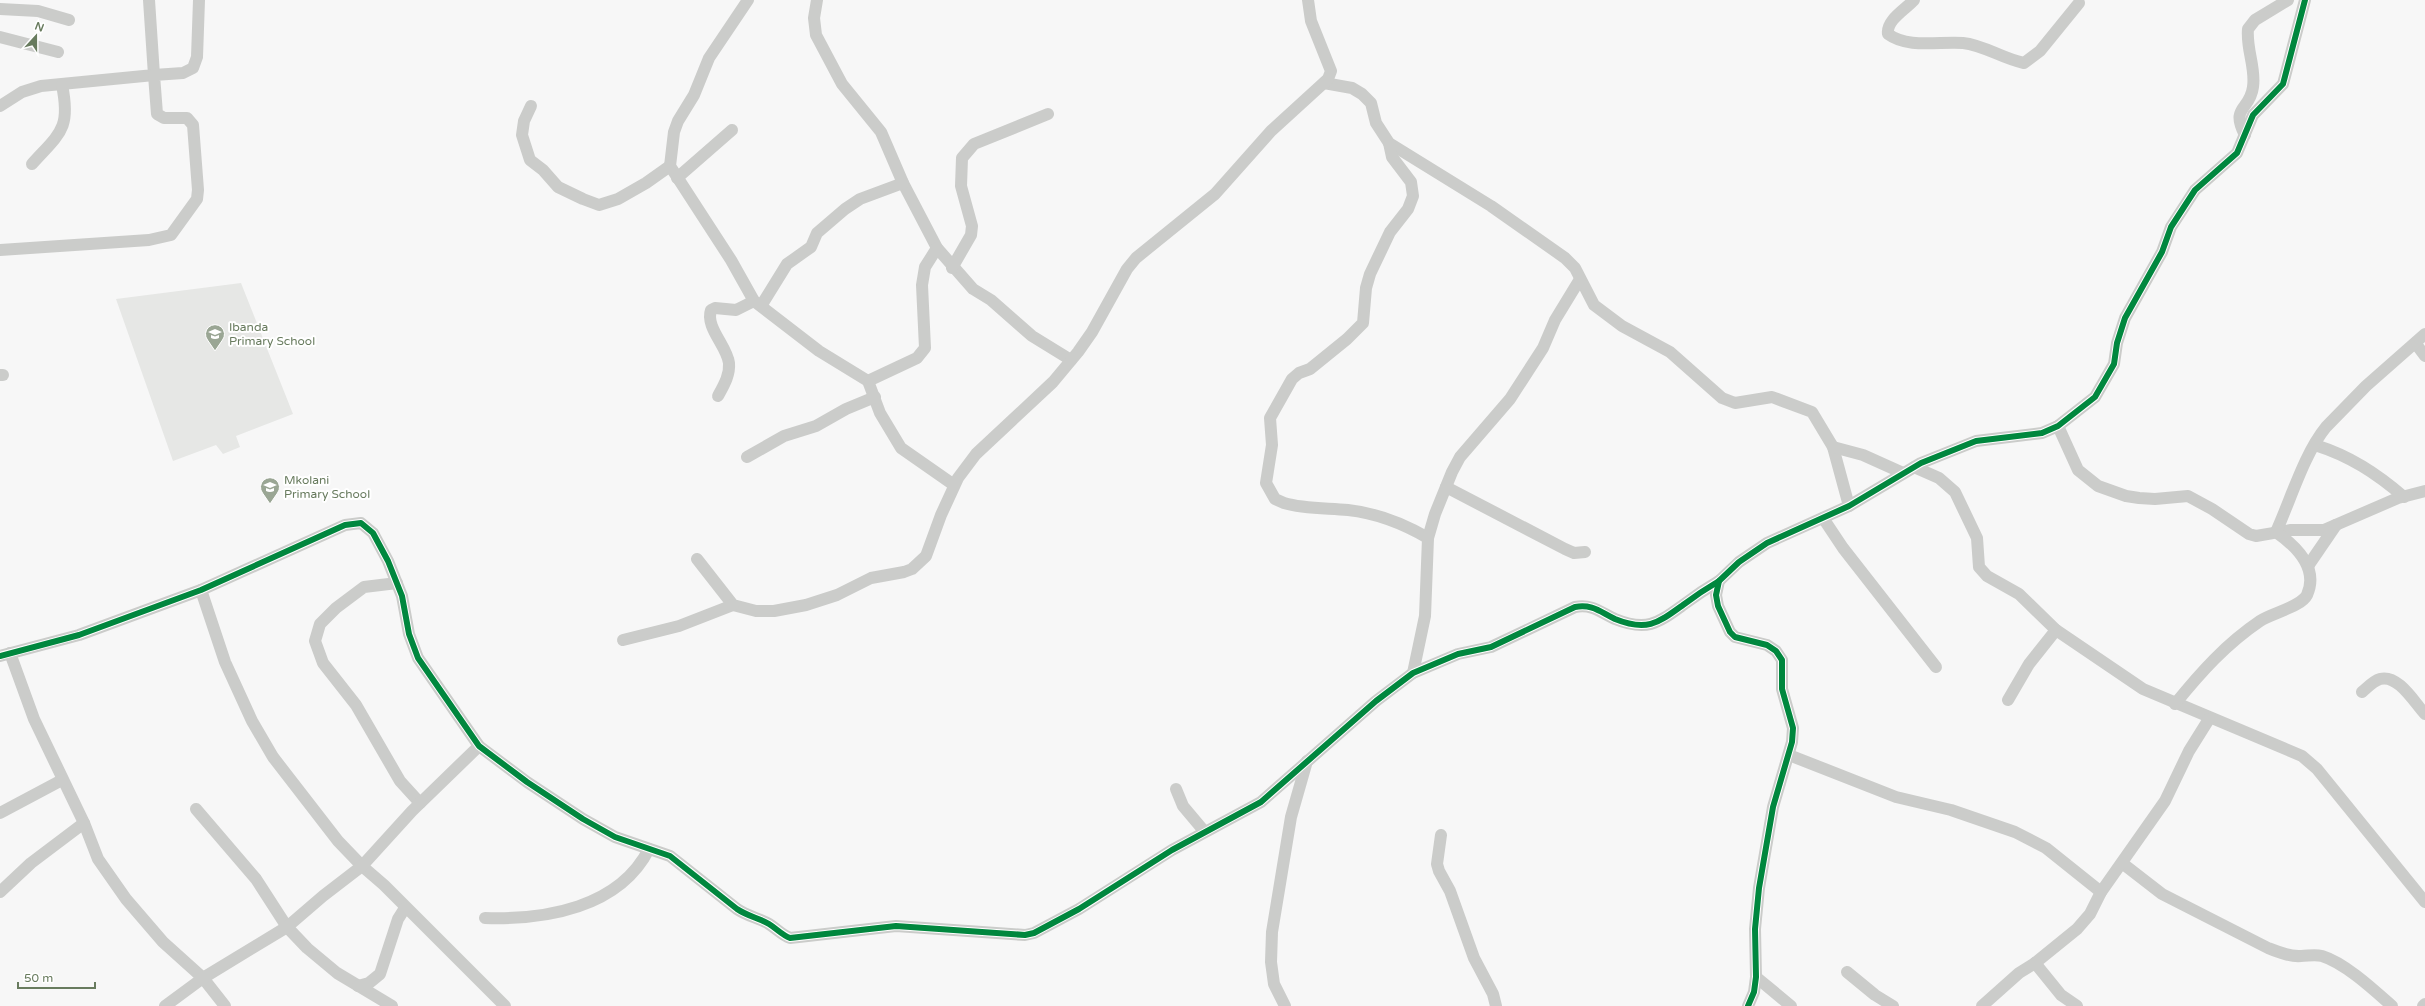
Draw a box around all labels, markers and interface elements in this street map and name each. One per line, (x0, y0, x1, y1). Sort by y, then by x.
north arrow (16, 16, 56, 56)
text: N (33, 19, 46, 35)
place label: Ibanda Primary School (229, 320, 315, 348)
school or university icon: Ibanda Primary School (204, 323, 226, 351)
place label: Mkolani Primary School (284, 473, 370, 501)
school or university icon: Mkolani Primary School (259, 476, 281, 504)
scale bar (18, 964, 95, 990)
text: 50 m (24, 971, 53, 985)

